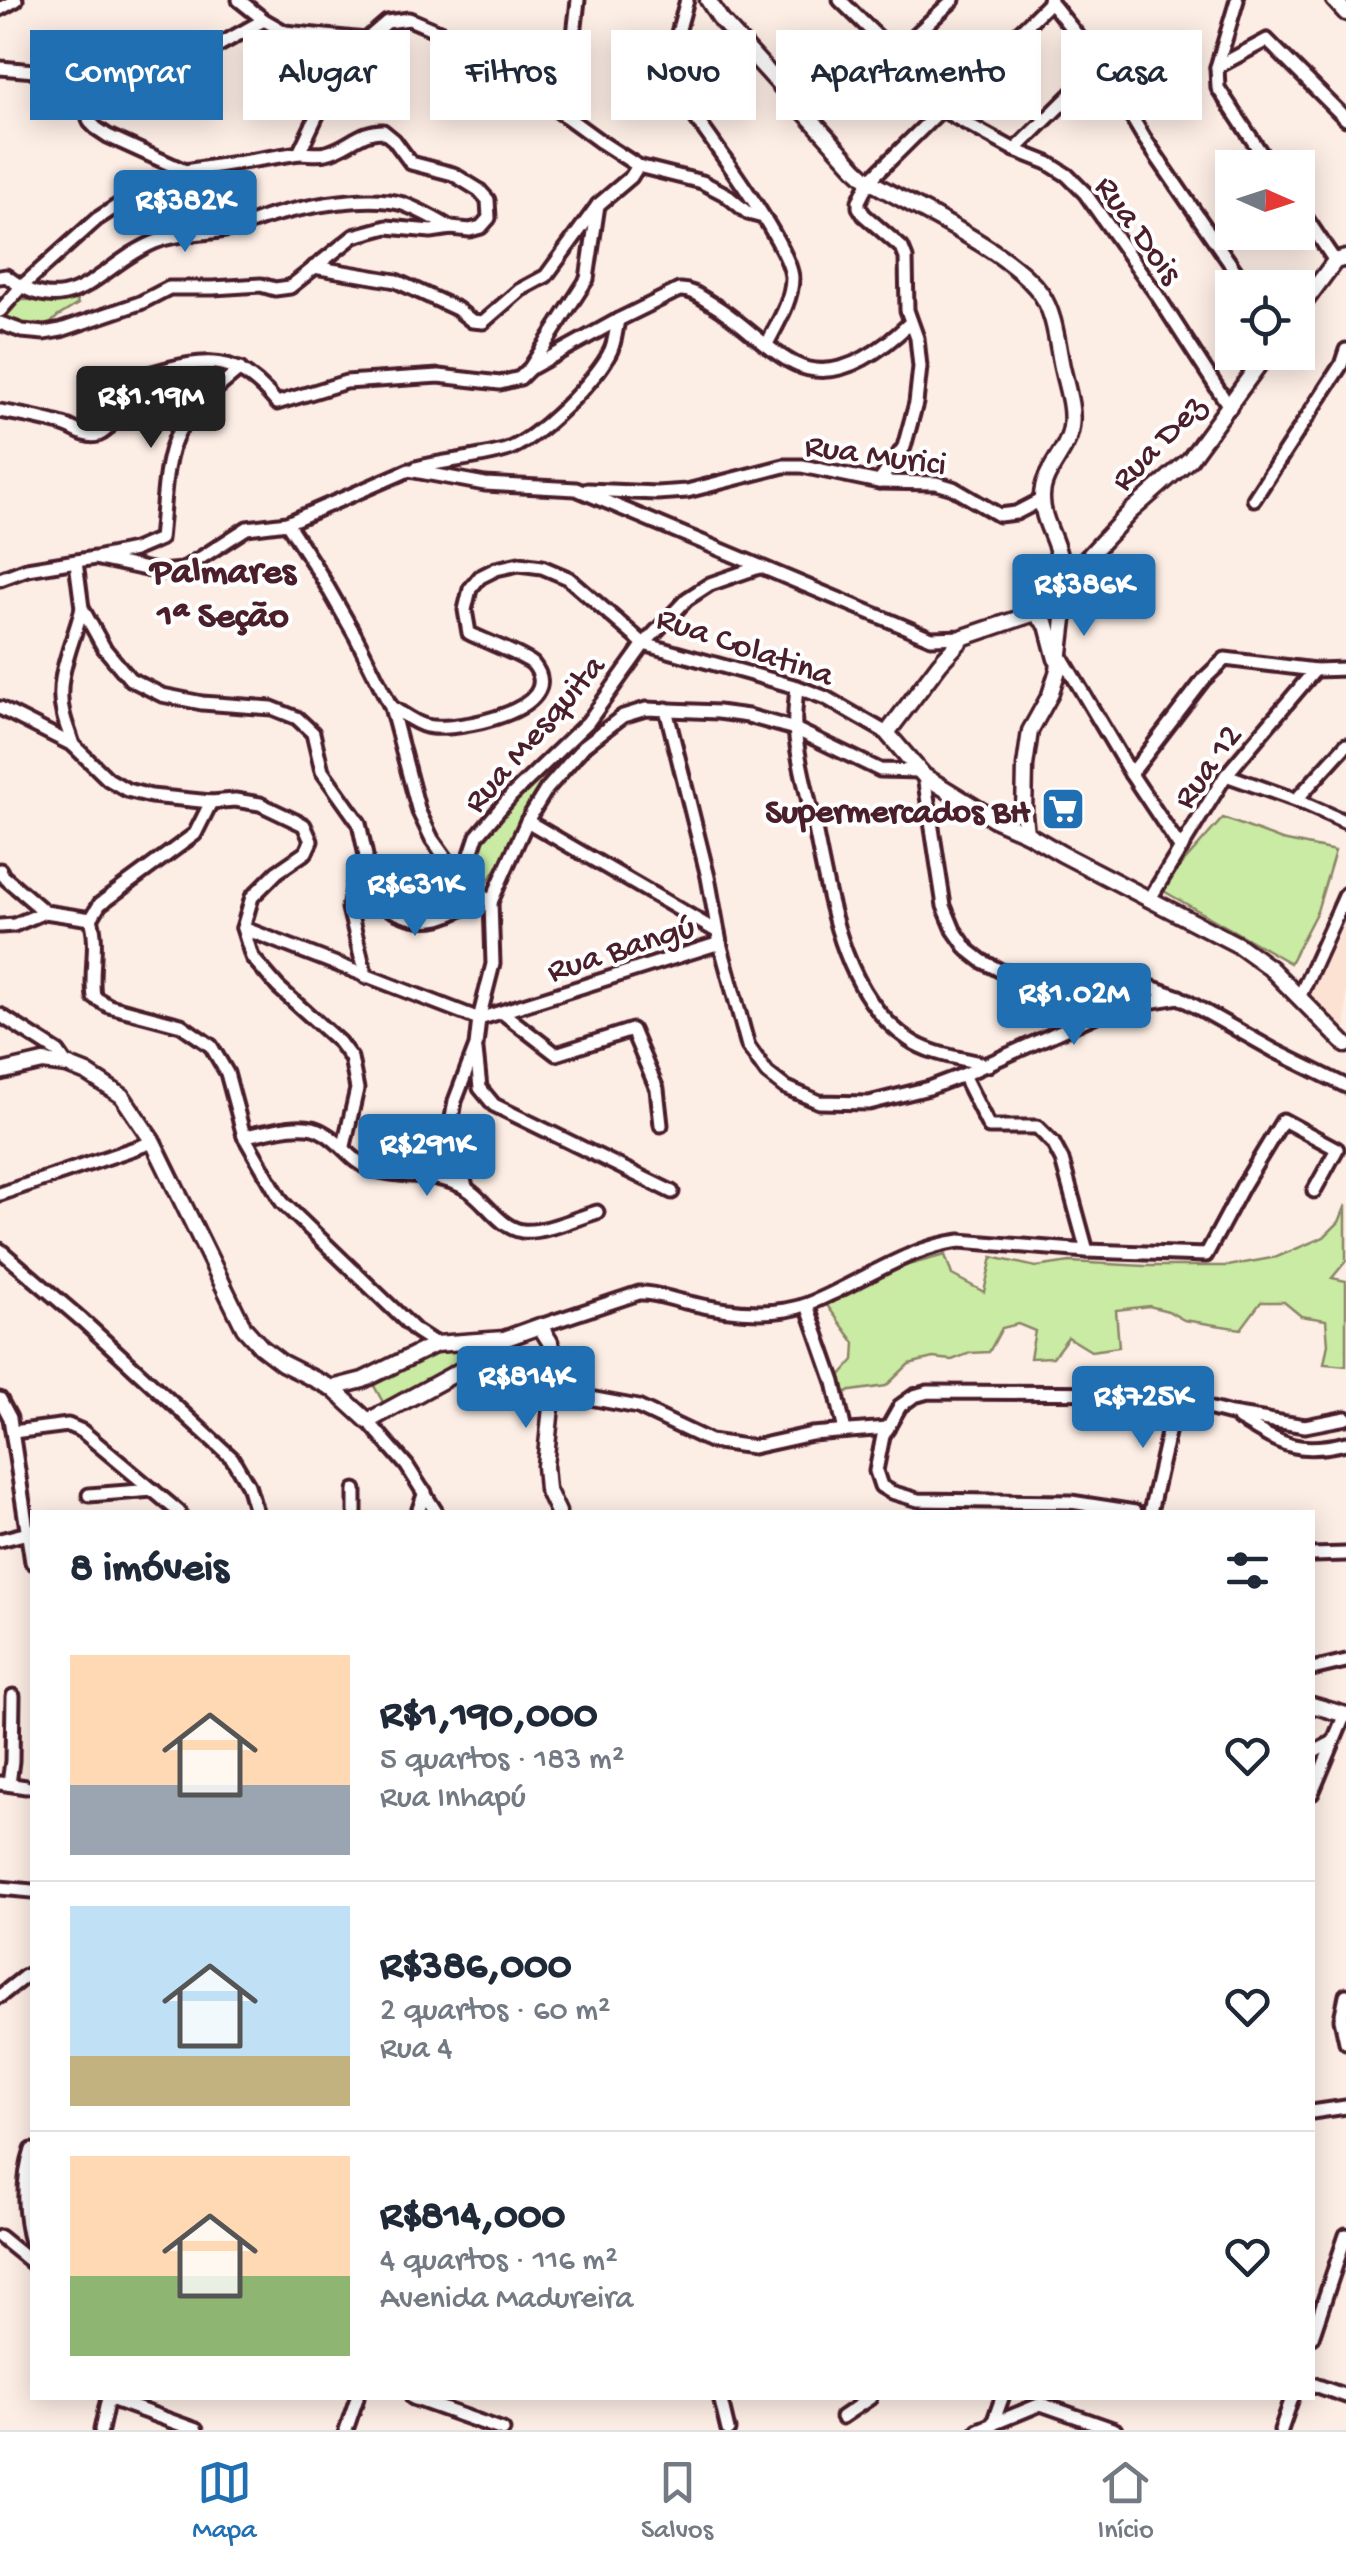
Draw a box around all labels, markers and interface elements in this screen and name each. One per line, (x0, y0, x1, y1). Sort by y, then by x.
chip: Comprar (30, 30, 223, 120)
chip: Alugar (243, 30, 410, 120)
chip: Filtros (430, 30, 591, 120)
chip: Novo (611, 30, 756, 120)
chip: Apartamento (776, 30, 1041, 120)
chip: Casa (1061, 30, 1202, 120)
north arrow (1215, 150, 1315, 250)
map controls (1215, 150, 1315, 370)
street label: Rua Dois (1084, 169, 1190, 294)
pin: R$382K (104, 170, 266, 255)
text: R$382K (136, 183, 234, 221)
button: locate (1215, 270, 1315, 370)
pin: R$1.19M (59, 366, 243, 451)
text: R$1.19M (98, 379, 204, 417)
street label: Rua Dez (1104, 387, 1217, 502)
street label: Rua Murici (802, 427, 949, 488)
district label: Palmares 1ª Seção (148, 552, 298, 640)
pin: R$386K (1003, 554, 1165, 639)
text: R$386K (1034, 567, 1134, 605)
street label: Rua Colatina (650, 600, 840, 699)
street label: Rua Mesquita (456, 647, 617, 823)
street label: Rua 12 (1166, 718, 1253, 818)
supermarket icon: Supermercados BH (1040, 786, 1086, 832)
place label: Supermercados BH (765, 794, 1031, 835)
pin: R$631K (334, 854, 496, 939)
text: R$631K (368, 867, 462, 905)
street label: Rua Bangú (543, 908, 701, 994)
pin: R$1.02M (982, 963, 1166, 1048)
text: R$1.02M (1019, 976, 1129, 1014)
pin: R$291K (346, 1114, 508, 1199)
text: R$291K (380, 1127, 474, 1165)
pin: R$814K (445, 1346, 607, 1431)
text: R$814K (479, 1359, 573, 1397)
pin: R$725K (1062, 1366, 1224, 1451)
text: R$725K (1094, 1379, 1192, 1417)
icon: filters (1220, 1543, 1275, 1598)
text: 8 imóveis (70, 1546, 228, 1595)
text: R$1,190,000 (380, 1693, 598, 1742)
icon: home (150, 1695, 270, 1815)
icon: heart (1220, 1728, 1275, 1783)
text: 5 quartos · 183 m² (380, 1742, 624, 1780)
text: Rua Inhapú (380, 1780, 526, 1818)
text: R$386,000 (380, 1944, 572, 1993)
icon: home (150, 1946, 270, 2066)
icon: heart (1220, 1979, 1275, 2034)
text: 2 quartos · 60 m² (380, 1993, 611, 2031)
text: Rua 4 (380, 2031, 452, 2069)
text: R$814,000 (380, 2194, 565, 2243)
icon: home (150, 2196, 270, 2316)
icon: heart (1220, 2229, 1275, 2284)
text: 4 quartos · 116 m² (380, 2243, 618, 2281)
text: Avenida Madureira (380, 2281, 633, 2319)
tab: Mapa (192, 2455, 257, 2548)
tab: Salvos (641, 2455, 713, 2548)
tab: Início (1097, 2455, 1154, 2548)

